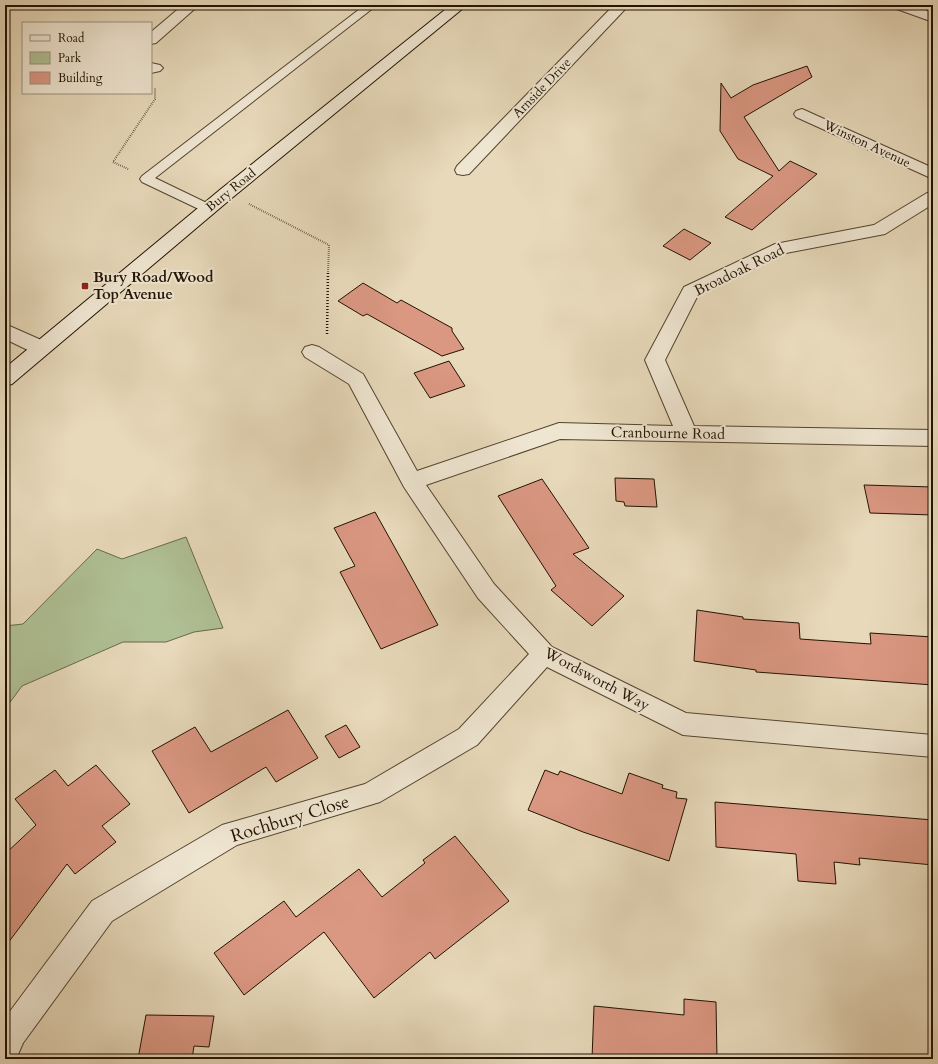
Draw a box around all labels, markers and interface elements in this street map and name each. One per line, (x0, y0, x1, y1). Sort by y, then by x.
legend (22, 22, 152, 94)
text: Road (58, 30, 85, 46)
text: Park (58, 50, 82, 66)
street label: Arnside Drive (509, 54, 575, 122)
text: Building (58, 70, 103, 86)
street label: Winston Avenue (820, 116, 913, 172)
street label: Bury Road (202, 164, 260, 216)
street label: Broadoak Road (691, 240, 787, 300)
place label: Bury Road/Wood Top Avenue (93, 267, 214, 304)
marker: Bury Road/Wood Top Avenue (80, 281, 90, 291)
street label: Cranbourne Road (611, 422, 725, 444)
street label: Wordsworth Way (540, 642, 653, 715)
street label: Rochbury Close (228, 789, 352, 849)

